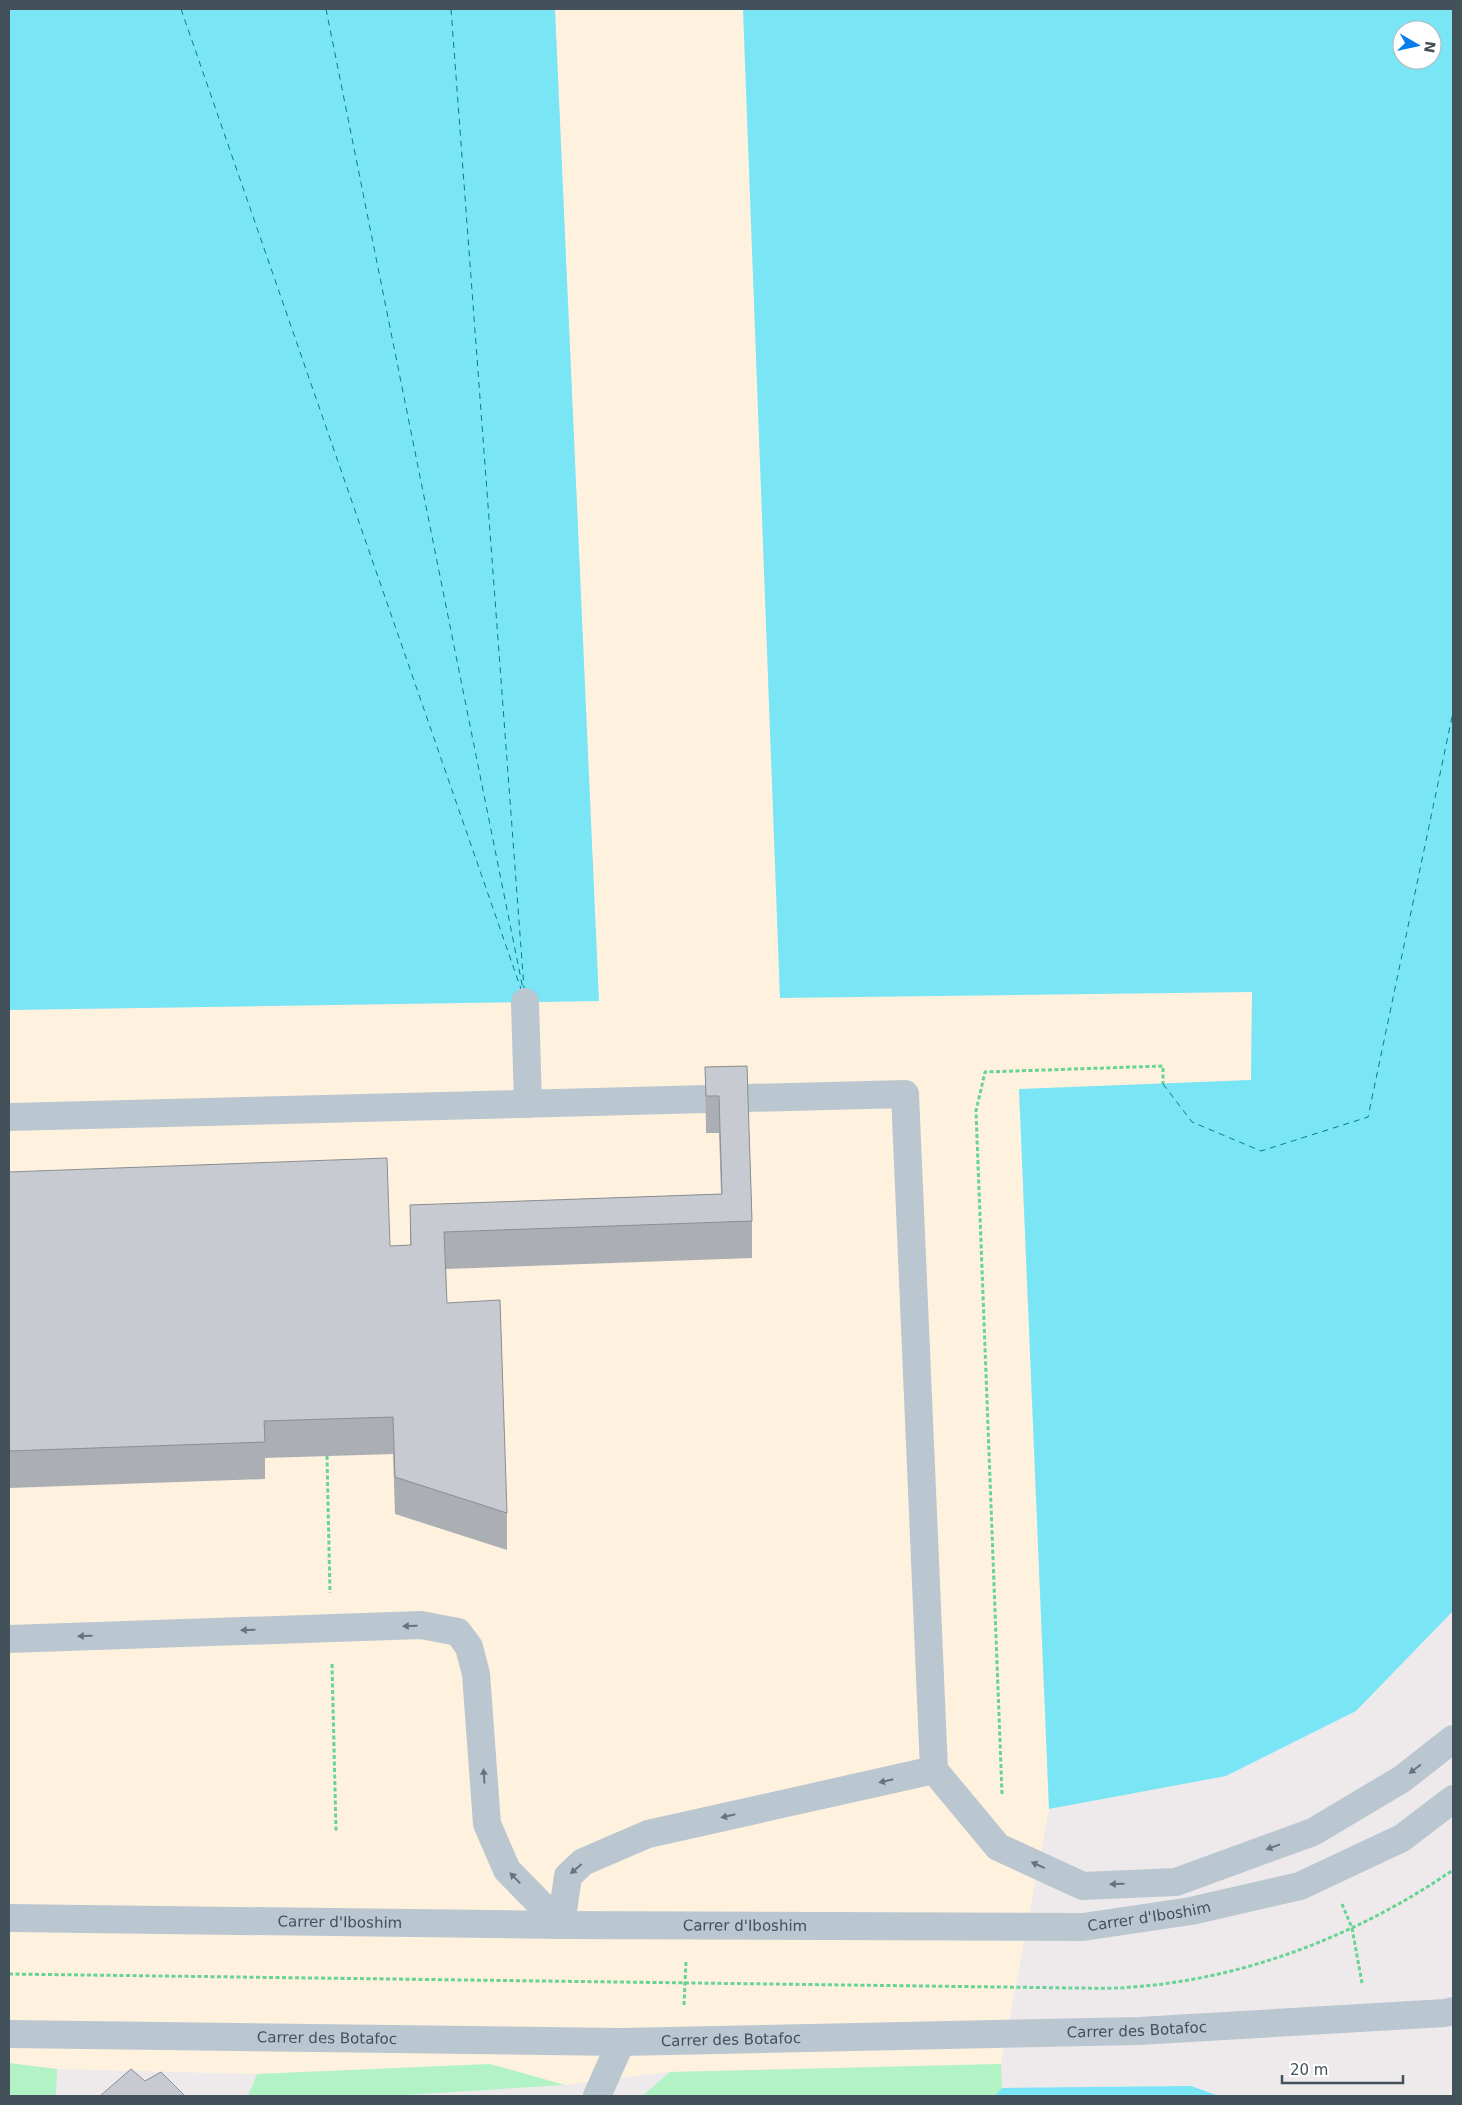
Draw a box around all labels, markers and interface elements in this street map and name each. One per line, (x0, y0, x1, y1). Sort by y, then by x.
north arrow (1392, 20, 1442, 70)
text: N (1421, 40, 1439, 54)
one-way arrow (402, 1622, 418, 1630)
one-way arrow (240, 1627, 256, 1635)
one-way arrow (77, 1632, 93, 1640)
one-way arrow (1409, 1764, 1422, 1775)
one-way arrow (479, 1767, 487, 1783)
one-way arrow (879, 1777, 894, 1785)
one-way arrow (719, 1813, 735, 1821)
one-way arrow (1265, 1843, 1280, 1851)
one-way arrow (1031, 1861, 1045, 1869)
one-way arrow (570, 1863, 582, 1875)
one-way arrow (509, 1872, 521, 1884)
one-way arrow (1108, 1881, 1124, 1889)
street label: Carrer d'Iboshim (1086, 1898, 1213, 1935)
street label: Carrer d'Iboshim (278, 1912, 402, 1932)
street label: Carrer d'Iboshim (683, 1916, 807, 1935)
street label: Carrer des Botafoc (1067, 2018, 1207, 2042)
street label: Carrer des Botafoc (257, 2028, 397, 2048)
street label: Carrer des Botafoc (661, 2029, 801, 2050)
scale bar (1282, 2052, 1403, 2084)
text: 20 m (1290, 2061, 1328, 2079)

